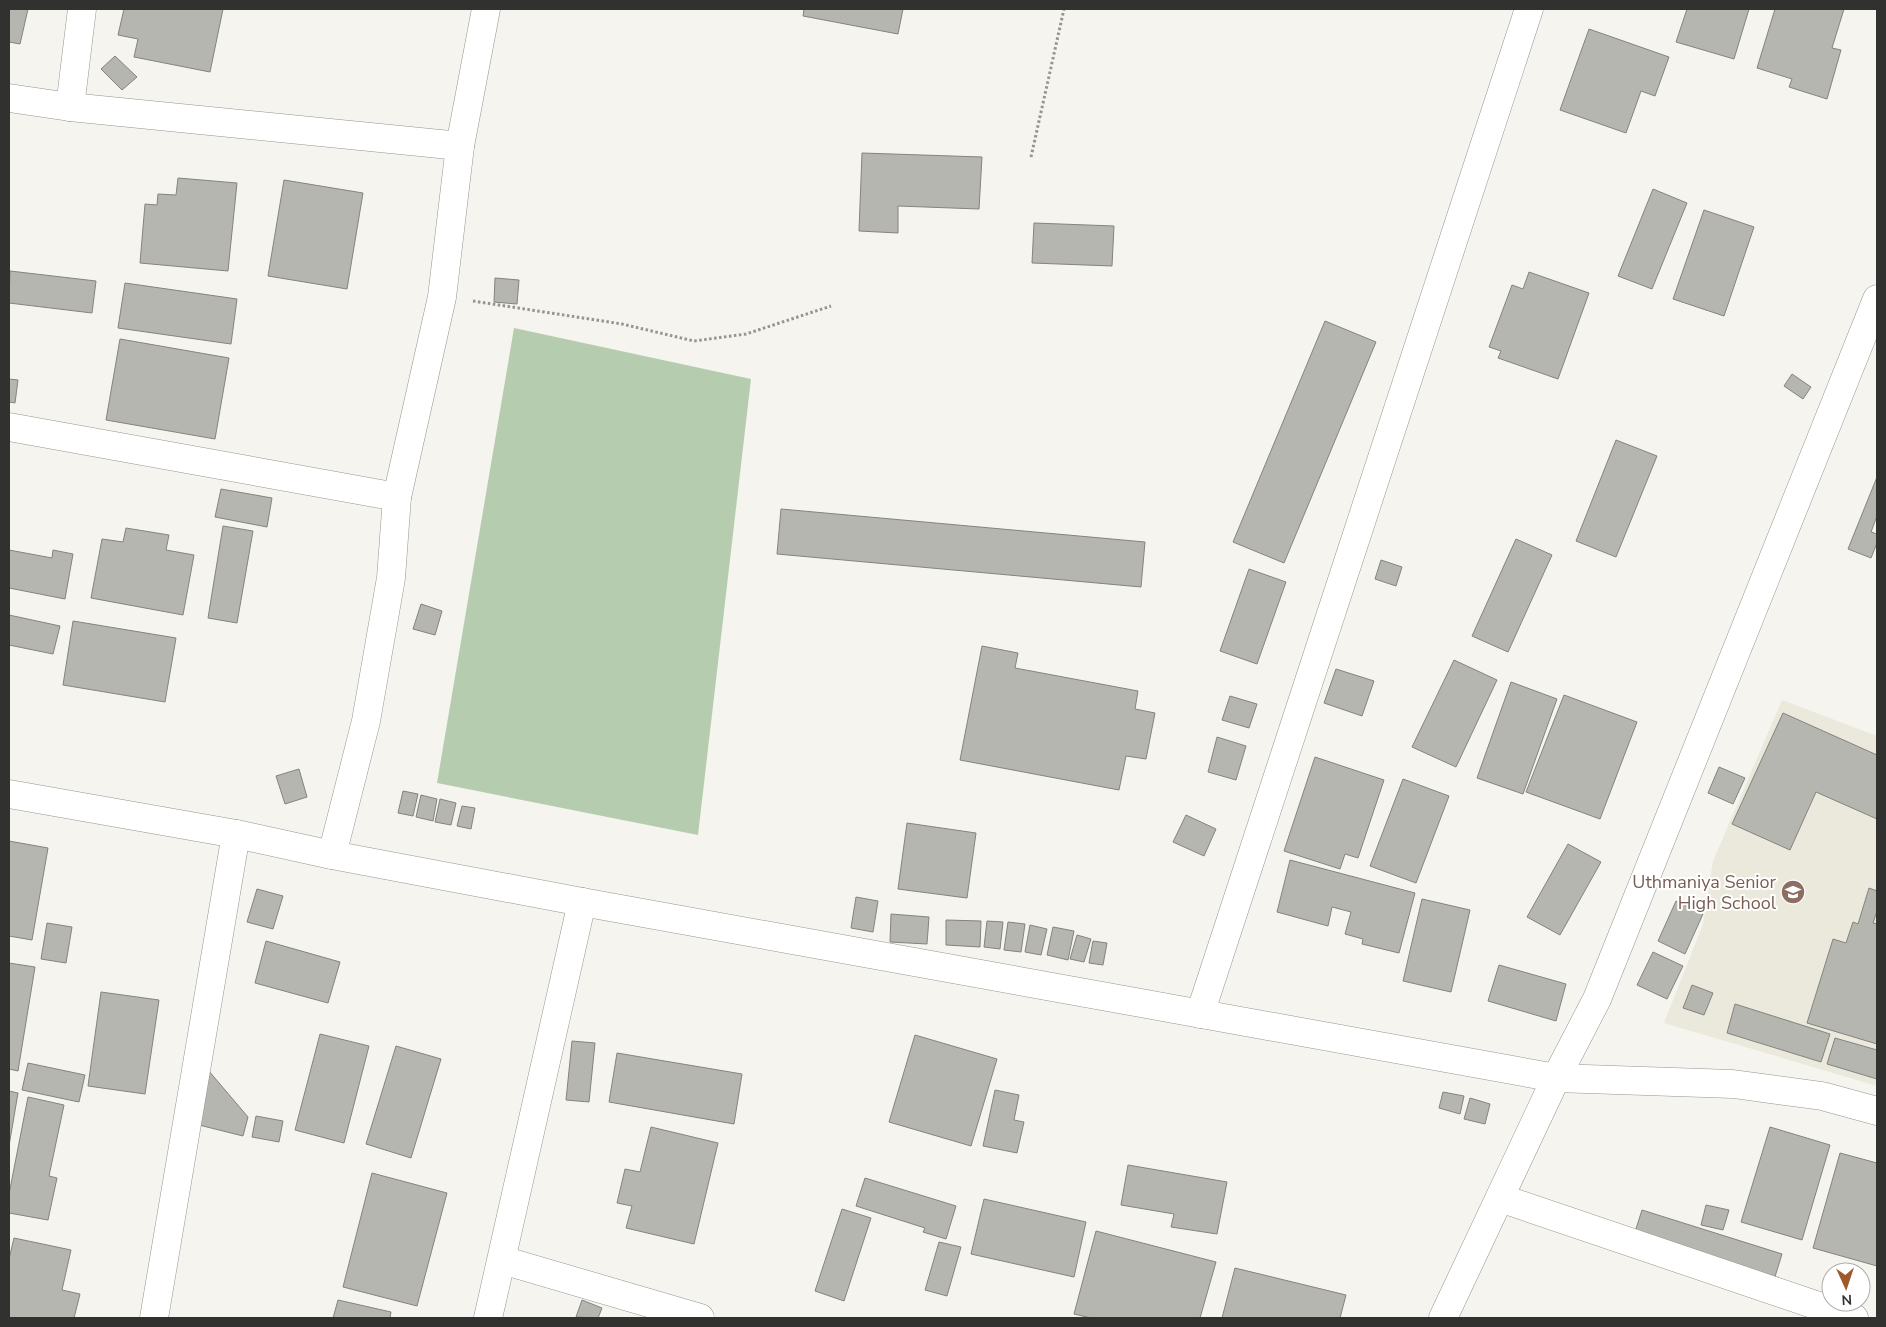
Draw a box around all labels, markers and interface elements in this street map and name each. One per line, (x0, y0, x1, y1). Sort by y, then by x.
place label: Uthmaniya Senior High School (1632, 870, 1777, 915)
school or university icon: Uthmaniya Senior High School (1780, 879, 1806, 905)
north arrow (1821, 1262, 1871, 1312)
text: N (1841, 1290, 1852, 1309)

